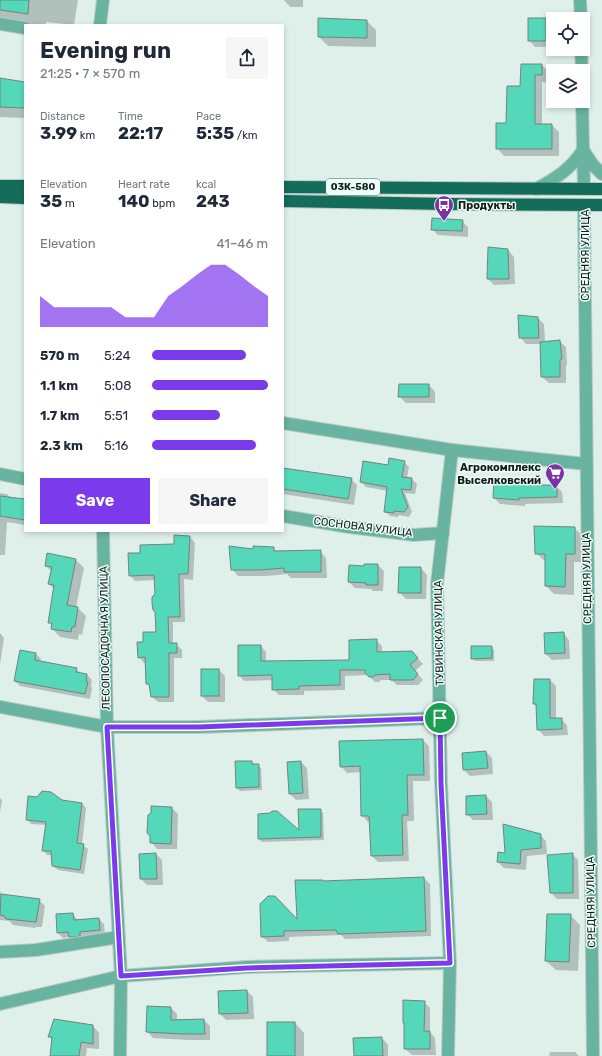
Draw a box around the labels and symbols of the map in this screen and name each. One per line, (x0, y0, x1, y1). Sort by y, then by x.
road number: 03К-580 (326, 179, 380, 195)
bus stop icon: Продукты (433, 194, 455, 222)
place label: Продукты (458, 199, 515, 212)
street label: СРЕДНЯЯ УЛИЦА (579, 209, 592, 301)
place label: Агрокомплекс Выселковский (457, 461, 542, 487)
supermarket icon: Агрокомплекс Выселковский (544, 462, 566, 490)
street label: СОСНОВАЯ УЛИЦА (313, 514, 414, 540)
street label: СРЕДНЯЯ УЛИЦА (580, 532, 594, 624)
street label: ЛЕСОПОСАДОЧНАЯ УЛИЦА (97, 565, 113, 710)
street label: ТУВИНСКАЯ УЛИЦА (432, 580, 446, 686)
pin (423, 701, 457, 735)
street label: СРЕДНЯЯ УЛИЦА (584, 856, 598, 948)

